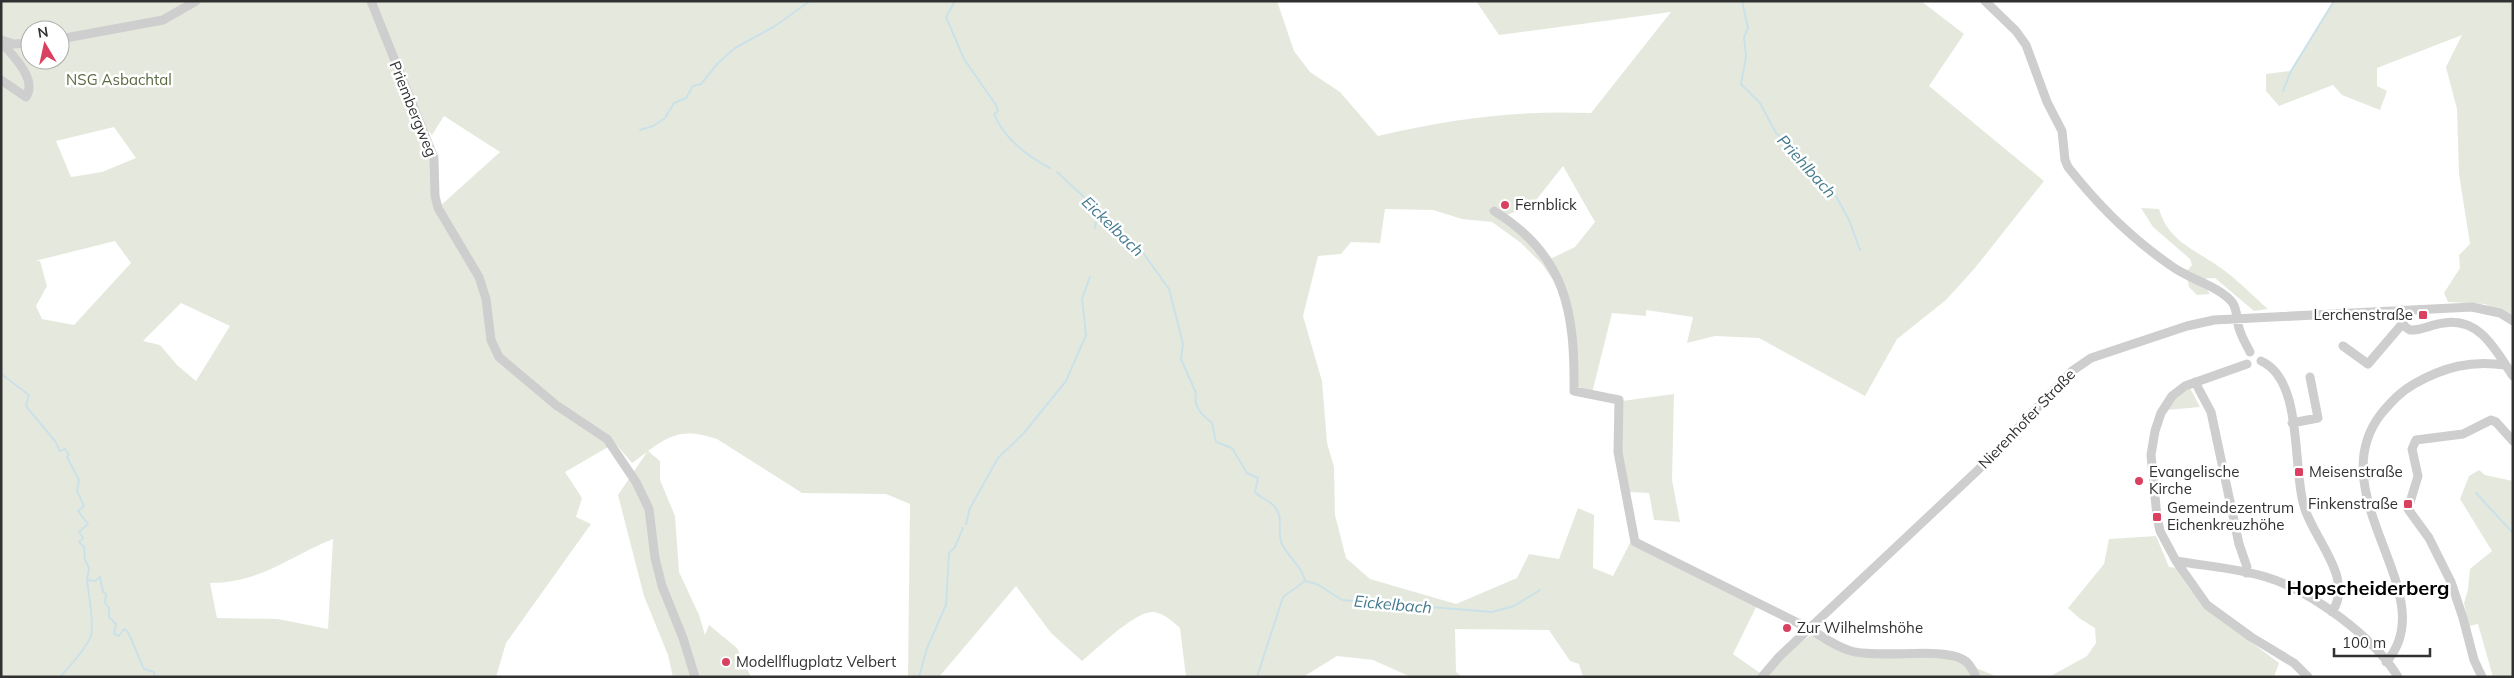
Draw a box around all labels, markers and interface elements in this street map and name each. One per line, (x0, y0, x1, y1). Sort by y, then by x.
north arrow (20, 20, 70, 70)
text: N (36, 22, 50, 42)
street label: Priembergweg (386, 58, 441, 159)
park label: NSG Asbachtal (66, 70, 172, 89)
water label: Priehlbach (1773, 130, 1841, 202)
water label: Eickelbach (1078, 192, 1148, 260)
place label: Fernblick (1515, 195, 1577, 214)
marker: Fernblick (1499, 199, 1511, 211)
place label: Lerchenstraße (2314, 305, 2413, 324)
marker: Lerchenstraße (2417, 309, 2429, 321)
street label: Nierenhofer Straße (1974, 365, 2079, 473)
place label: Evangelische Kirche (2149, 462, 2239, 498)
place label: Meisenstraße (2309, 462, 2403, 481)
marker: Meisenstraße (2293, 466, 2305, 478)
marker: Evangelische Kirche (2133, 475, 2145, 487)
place label: Finkenstraße (2308, 494, 2398, 513)
place label: Gemeindezentrum Eichenkreuzhöhe (2167, 498, 2294, 534)
marker: Finkenstraße (2402, 498, 2414, 510)
marker: Gemeindezentrum Eichenkreuzhöhe (2151, 511, 2163, 523)
district label: Hopscheiderberg (2287, 575, 2449, 600)
water label: Eickelbach (1353, 591, 1433, 617)
place label: Zur Wilhelmshöhe (1797, 618, 1923, 637)
marker: Zur Wilhelmshöhe (1781, 622, 1793, 634)
scale bar (2334, 626, 2430, 658)
text: 100 m (2342, 633, 2386, 652)
place label: Modellflugplatz Velbert (736, 652, 896, 671)
marker: Modellflugplatz Velbert (720, 656, 732, 668)

